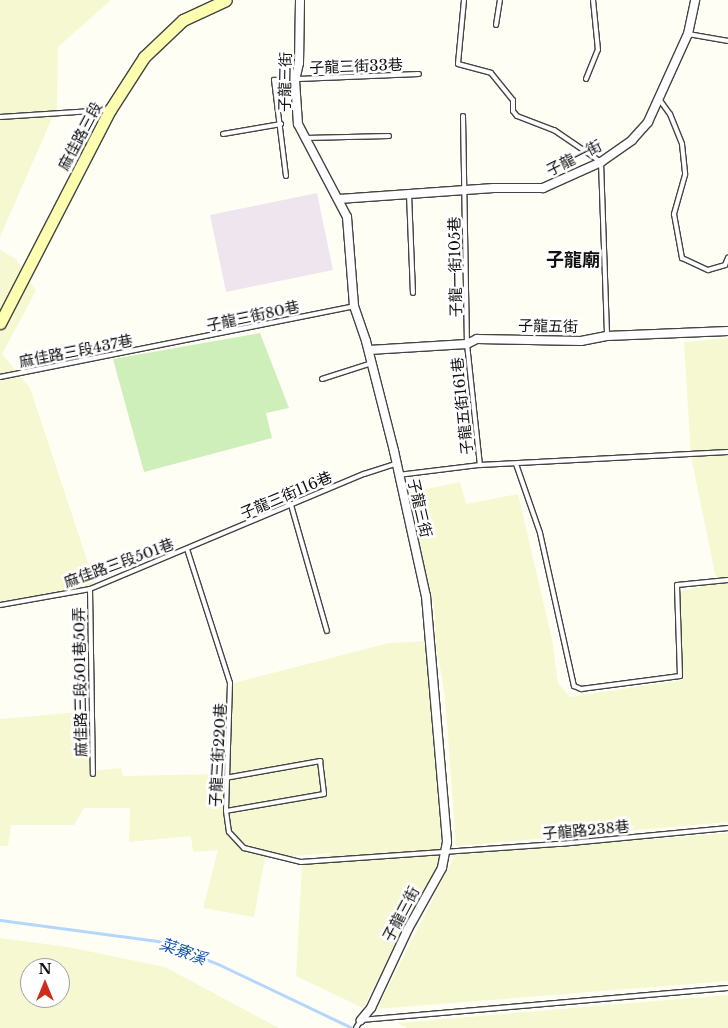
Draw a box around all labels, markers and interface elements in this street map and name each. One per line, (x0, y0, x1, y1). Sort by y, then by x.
street label: 子龍三街 (275, 52, 295, 112)
street label: 子龍三街33巷 (309, 55, 403, 77)
street label: 麻佳路三段 (54, 99, 106, 173)
street label: 子龍一街 (543, 136, 605, 180)
street label: 子龍一街105巷 (445, 216, 465, 318)
district label: 子龍廟 (546, 249, 600, 271)
street label: 子龍三街80巷 (205, 297, 301, 335)
street label: 子龍五街 (518, 316, 578, 336)
street label: 麻佳路三段437巷 (18, 331, 134, 371)
street label: 子龍五街161巷 (448, 356, 476, 456)
street label: 子龍三街116巷 (237, 468, 335, 522)
street label: 子龍三街 (404, 477, 436, 539)
street label: 麻佳路三段501巷 (61, 535, 177, 591)
street label: 麻佳路三段501巷50弄 (70, 607, 90, 757)
street label: 子龍三街220巷 (206, 703, 230, 807)
street label: 子龍路238巷 (542, 817, 630, 843)
street label: 子龍三街 (379, 883, 423, 945)
water label: 菜寮溪 (157, 934, 209, 968)
north arrow (20, 958, 70, 1008)
text: N (38, 960, 52, 978)

